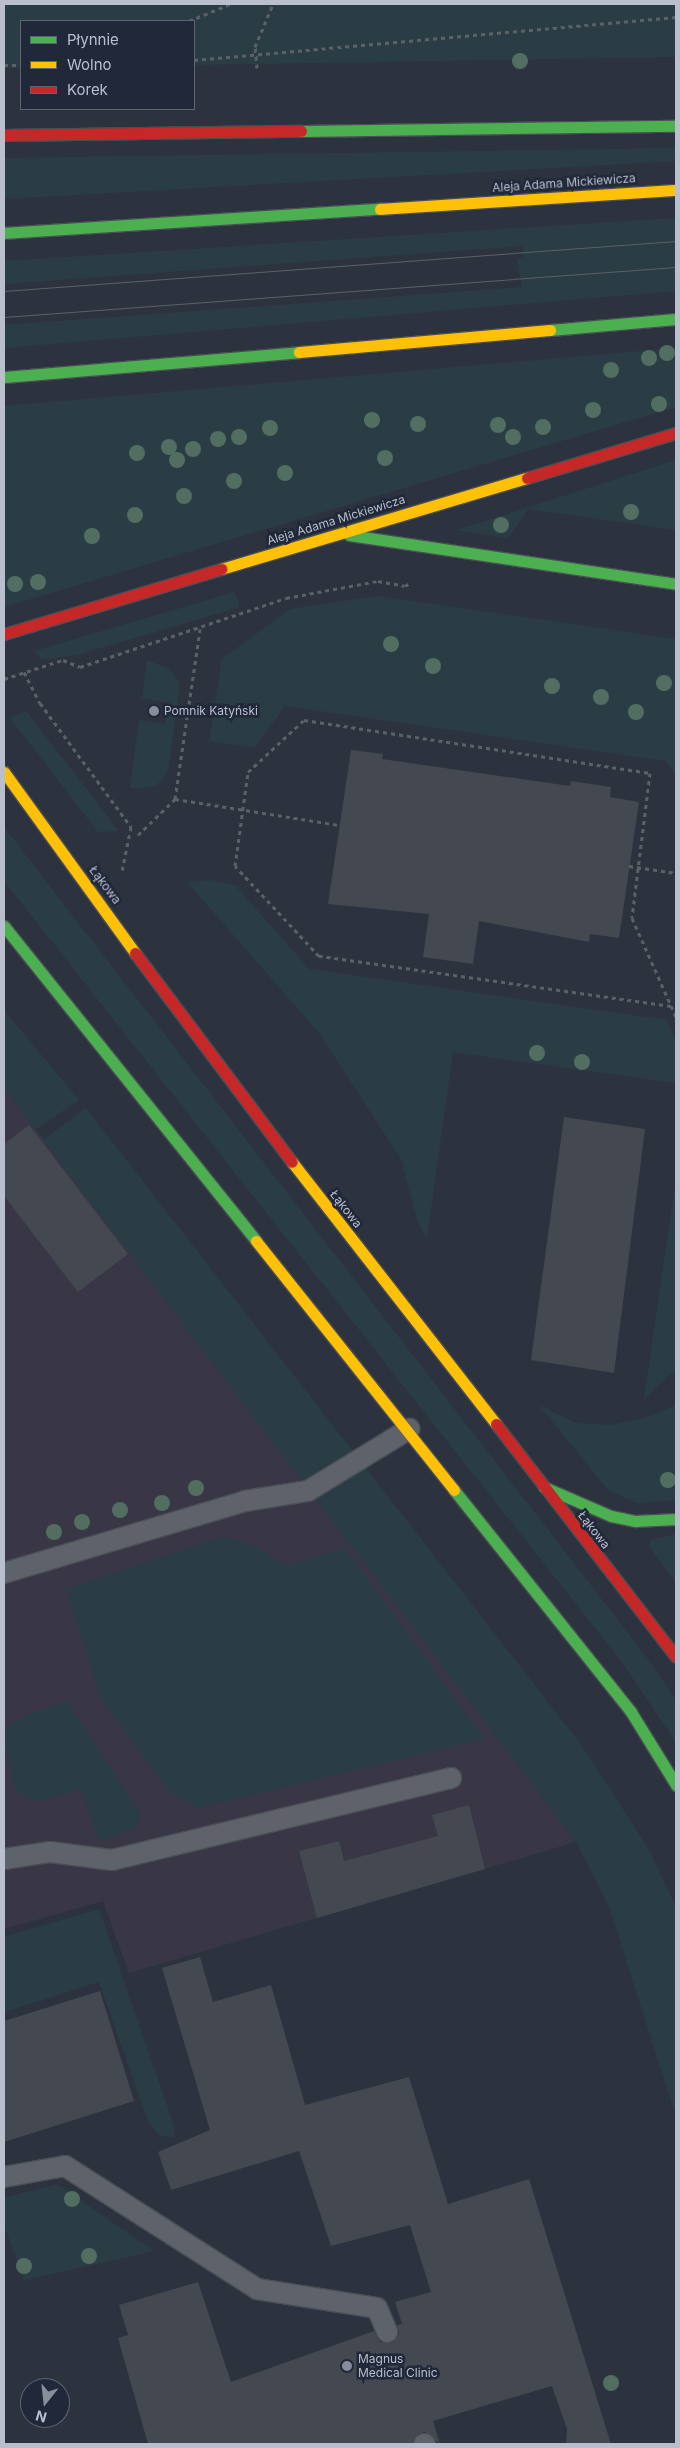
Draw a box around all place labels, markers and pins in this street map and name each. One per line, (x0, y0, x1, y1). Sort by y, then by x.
place label: Pomnik Katyński (164, 704, 258, 718)
marker: Pomnik Katyński (148, 705, 160, 717)
place label: Magnus Medical Clinic (358, 2352, 438, 2380)
marker: Magnus Medical Clinic (340, 2359, 354, 2373)

